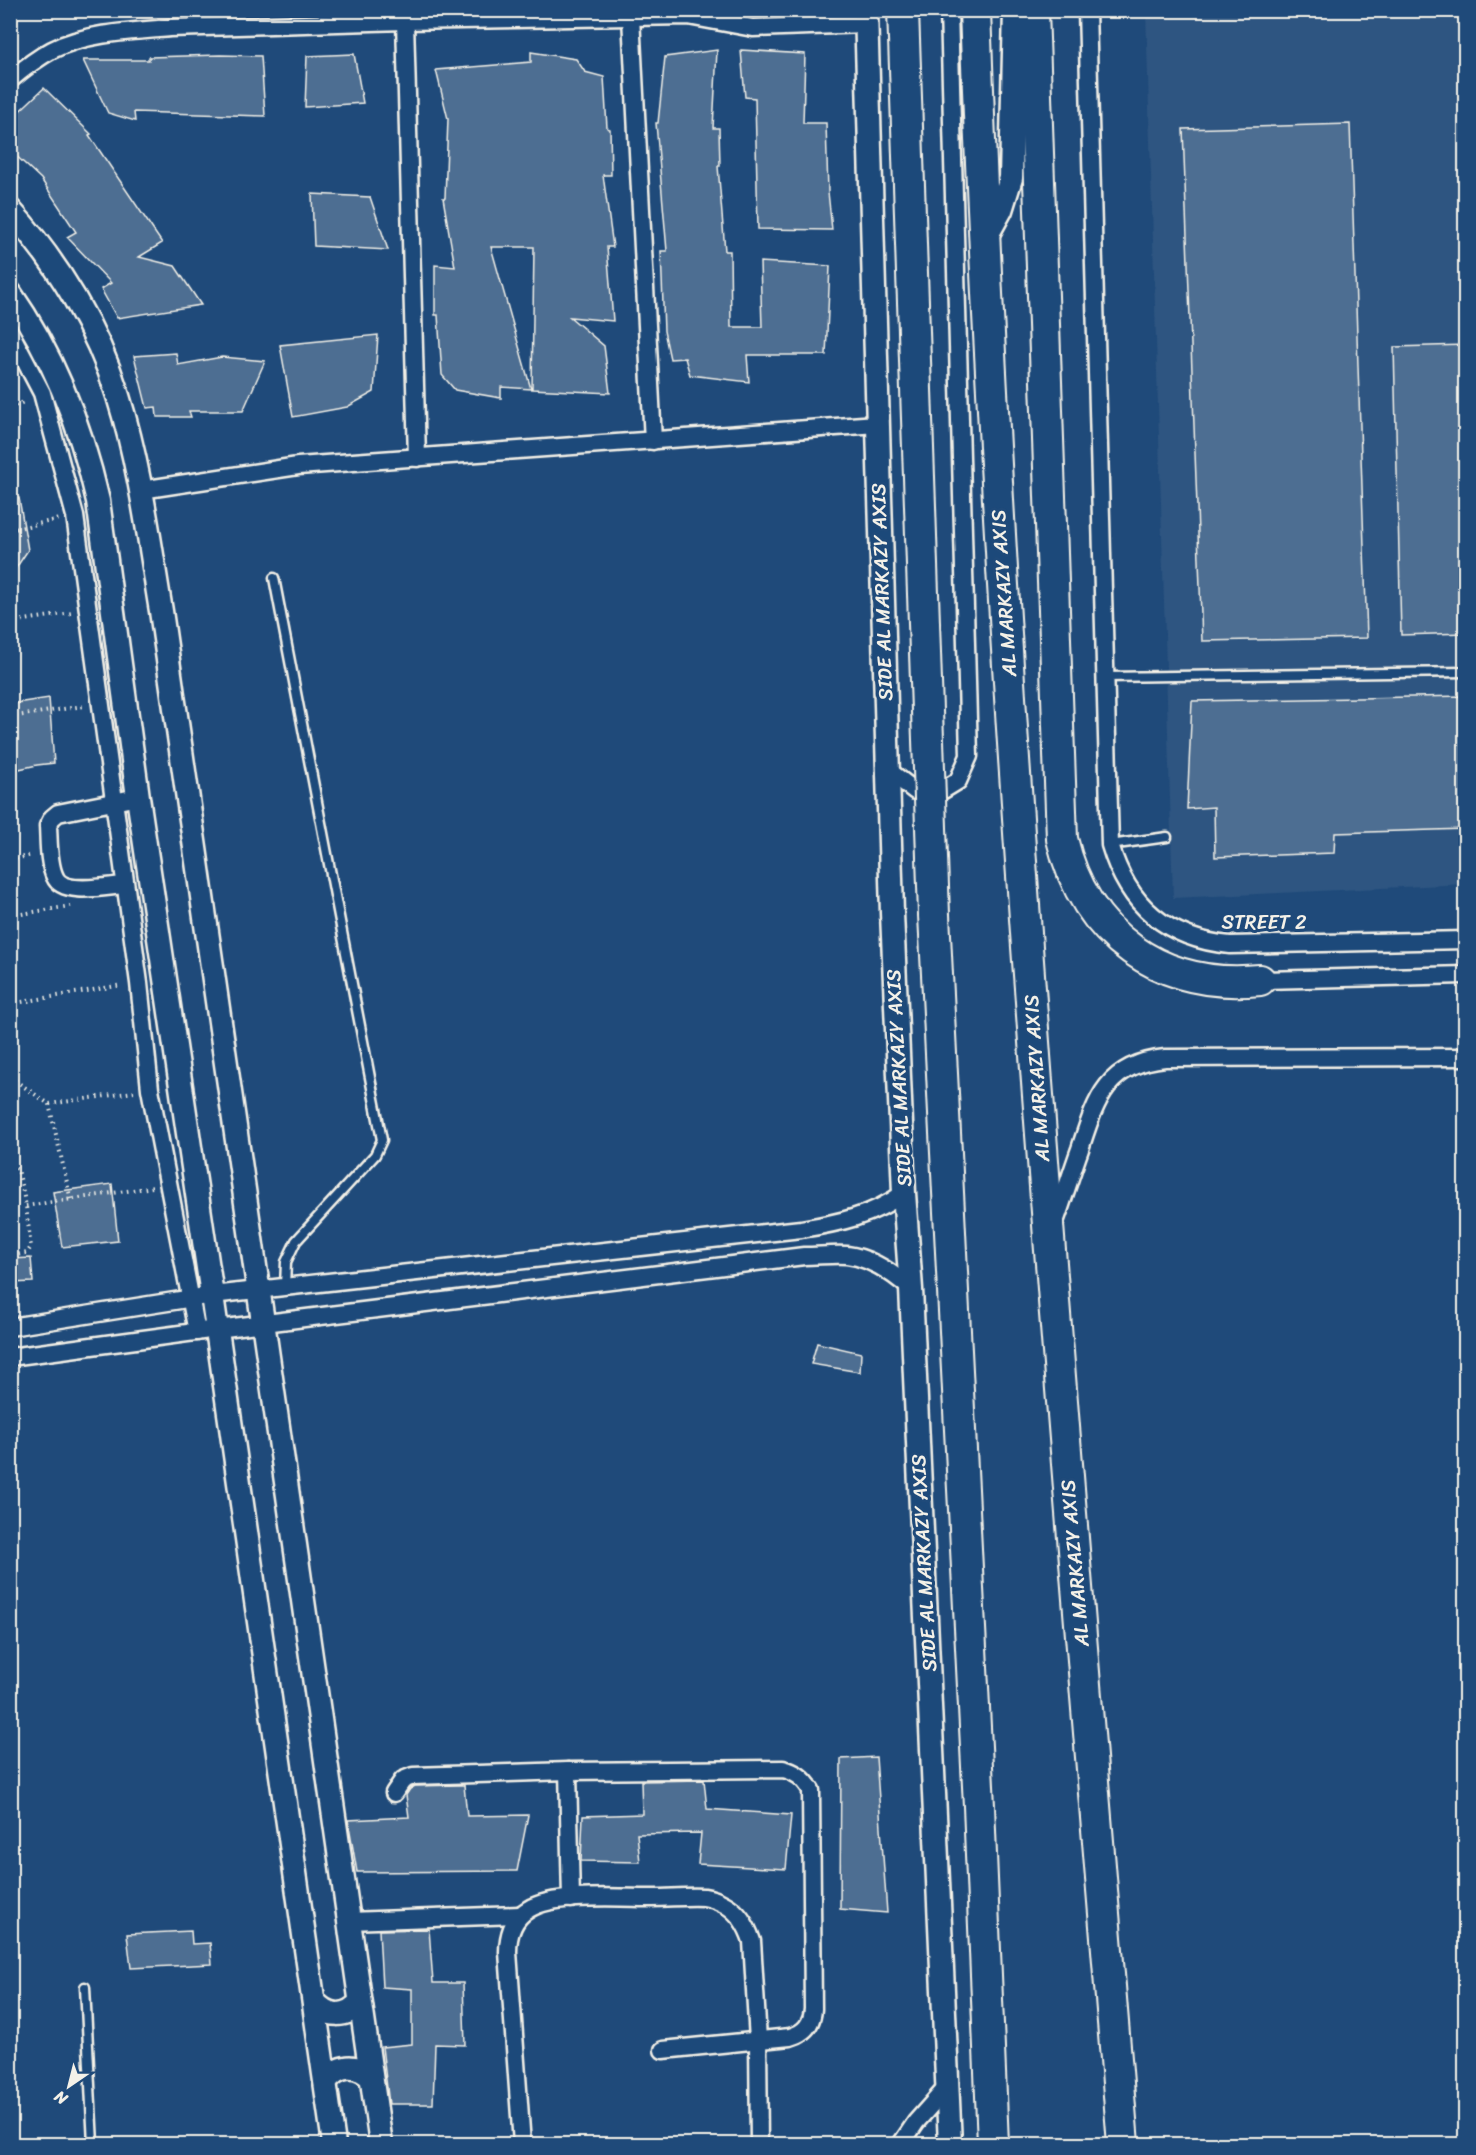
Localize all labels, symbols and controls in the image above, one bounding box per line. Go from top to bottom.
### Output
street label: SIDE AL MARKAZY AXIS [861,482,903,701]
street label: AL MARKAZY AXIS [981,508,1027,679]
street label: STREET 2 [1221,905,1307,940]
street label: SIDE AL MARKAZY AXIS [876,968,922,1188]
street label: AL MARKAZY AXIS [1014,993,1060,1164]
street label: SIDE AL MARKAZY AXIS [901,1453,947,1673]
street label: AL MARKAZY AXIS [1050,1478,1100,1649]
north arrow [39,2056,99,2116]
text: N [47,2082,74,2114]

